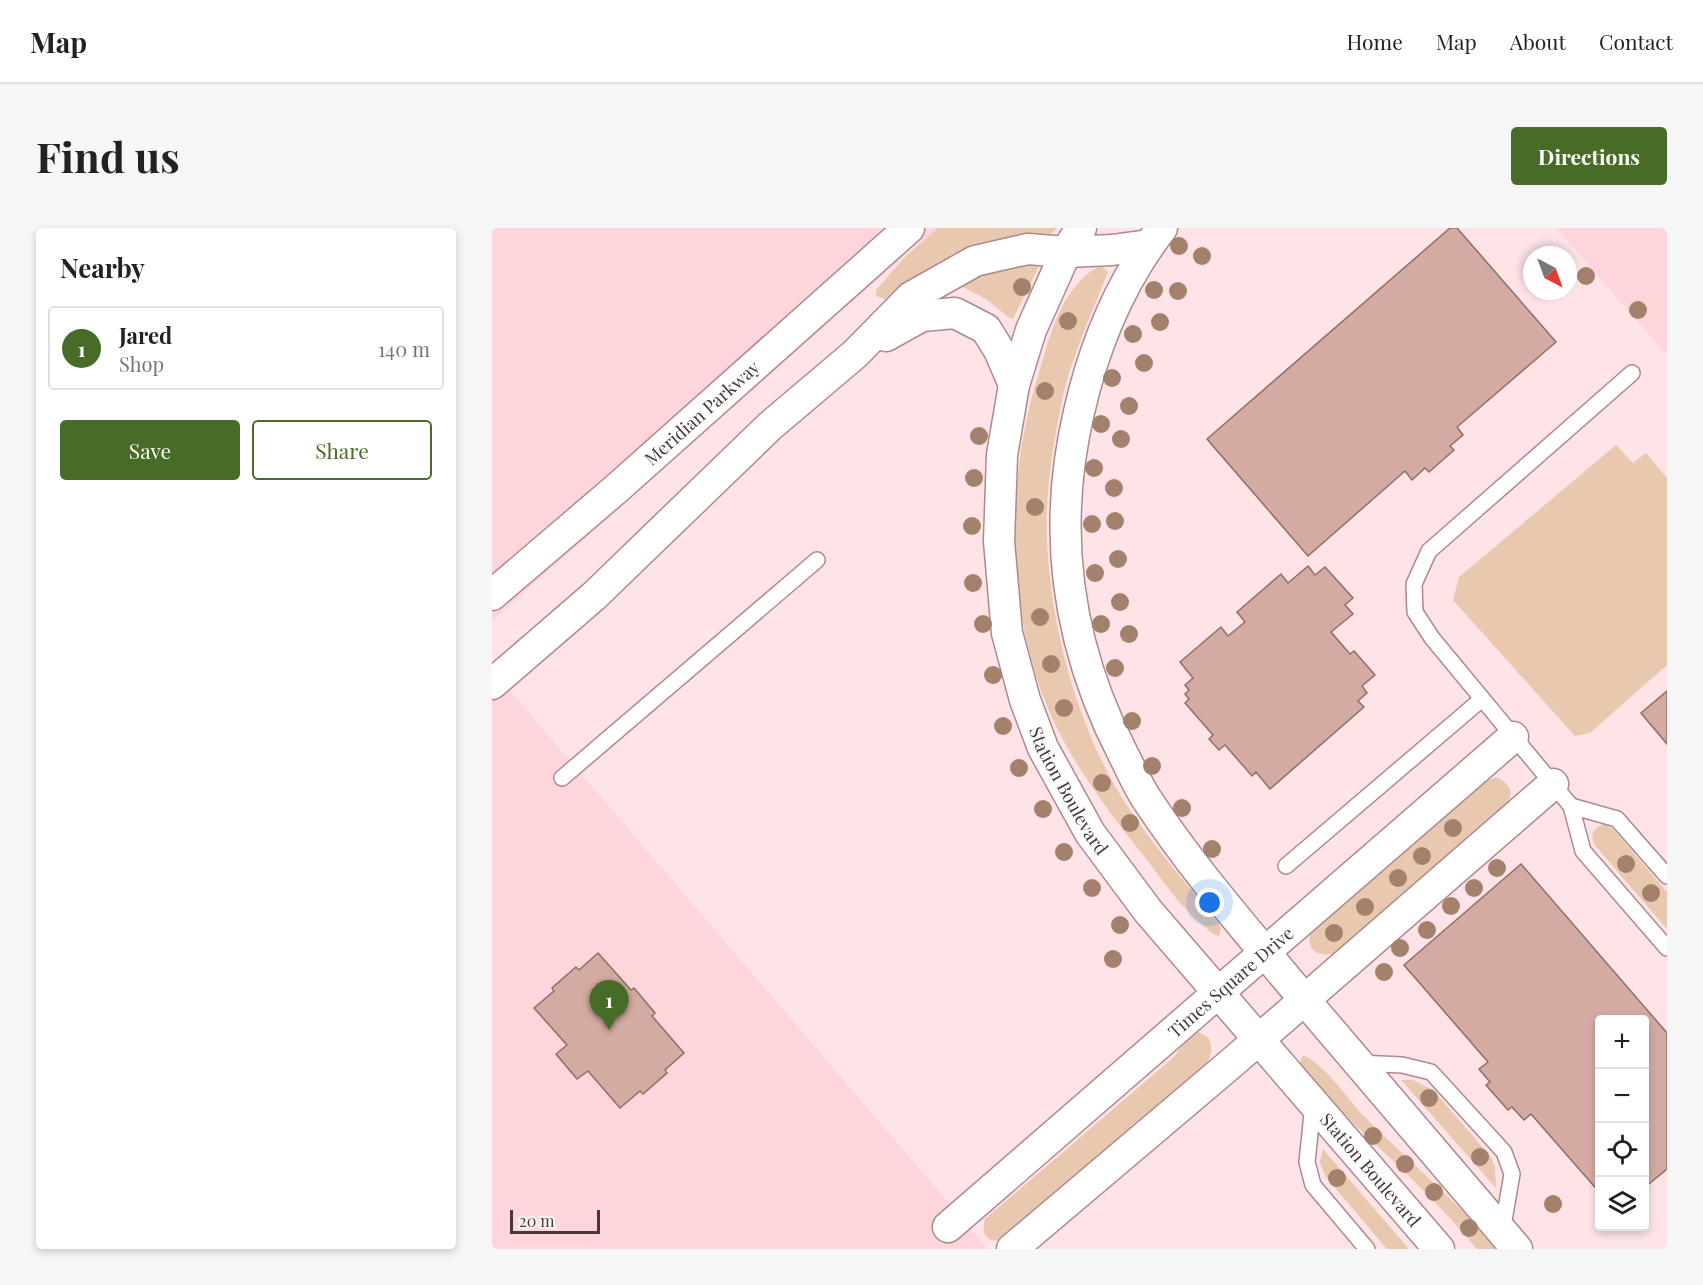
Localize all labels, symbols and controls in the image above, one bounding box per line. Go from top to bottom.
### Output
text: Map [30,23,87,60]
text: Home [1347,27,1403,55]
text: Map [1436,27,1477,55]
text: About [1510,27,1566,55]
text: Contact [1599,27,1673,55]
button: Directions [1511,127,1667,185]
text: Find us [36,128,180,184]
north arrow [1523,246,1577,300]
text: Nearby [60,250,145,285]
text: Jared [119,320,172,350]
text: 1 [78,335,85,362]
text: 140 m [378,335,430,362]
text: Shop [119,350,164,377]
street label: Meridian Parkway [639,355,764,470]
button: Save [60,420,240,480]
button: Share [252,420,432,480]
street label: Station Boulevard [1024,723,1114,860]
your location [1195,888,1224,917]
street label: Times Square Drive [1163,921,1298,1043]
pin: 1 [590,980,628,1030]
map controls [1595,1015,1649,1231]
button: + [1595,1015,1649,1069]
button: − [1595,1069,1649,1123]
street label: Station Boulevard [1315,1108,1427,1232]
button: locate [1595,1123,1649,1177]
button: layers [1595,1177,1649,1231]
scale bar [510,1207,600,1234]
text: 20 m [519,1210,554,1231]

